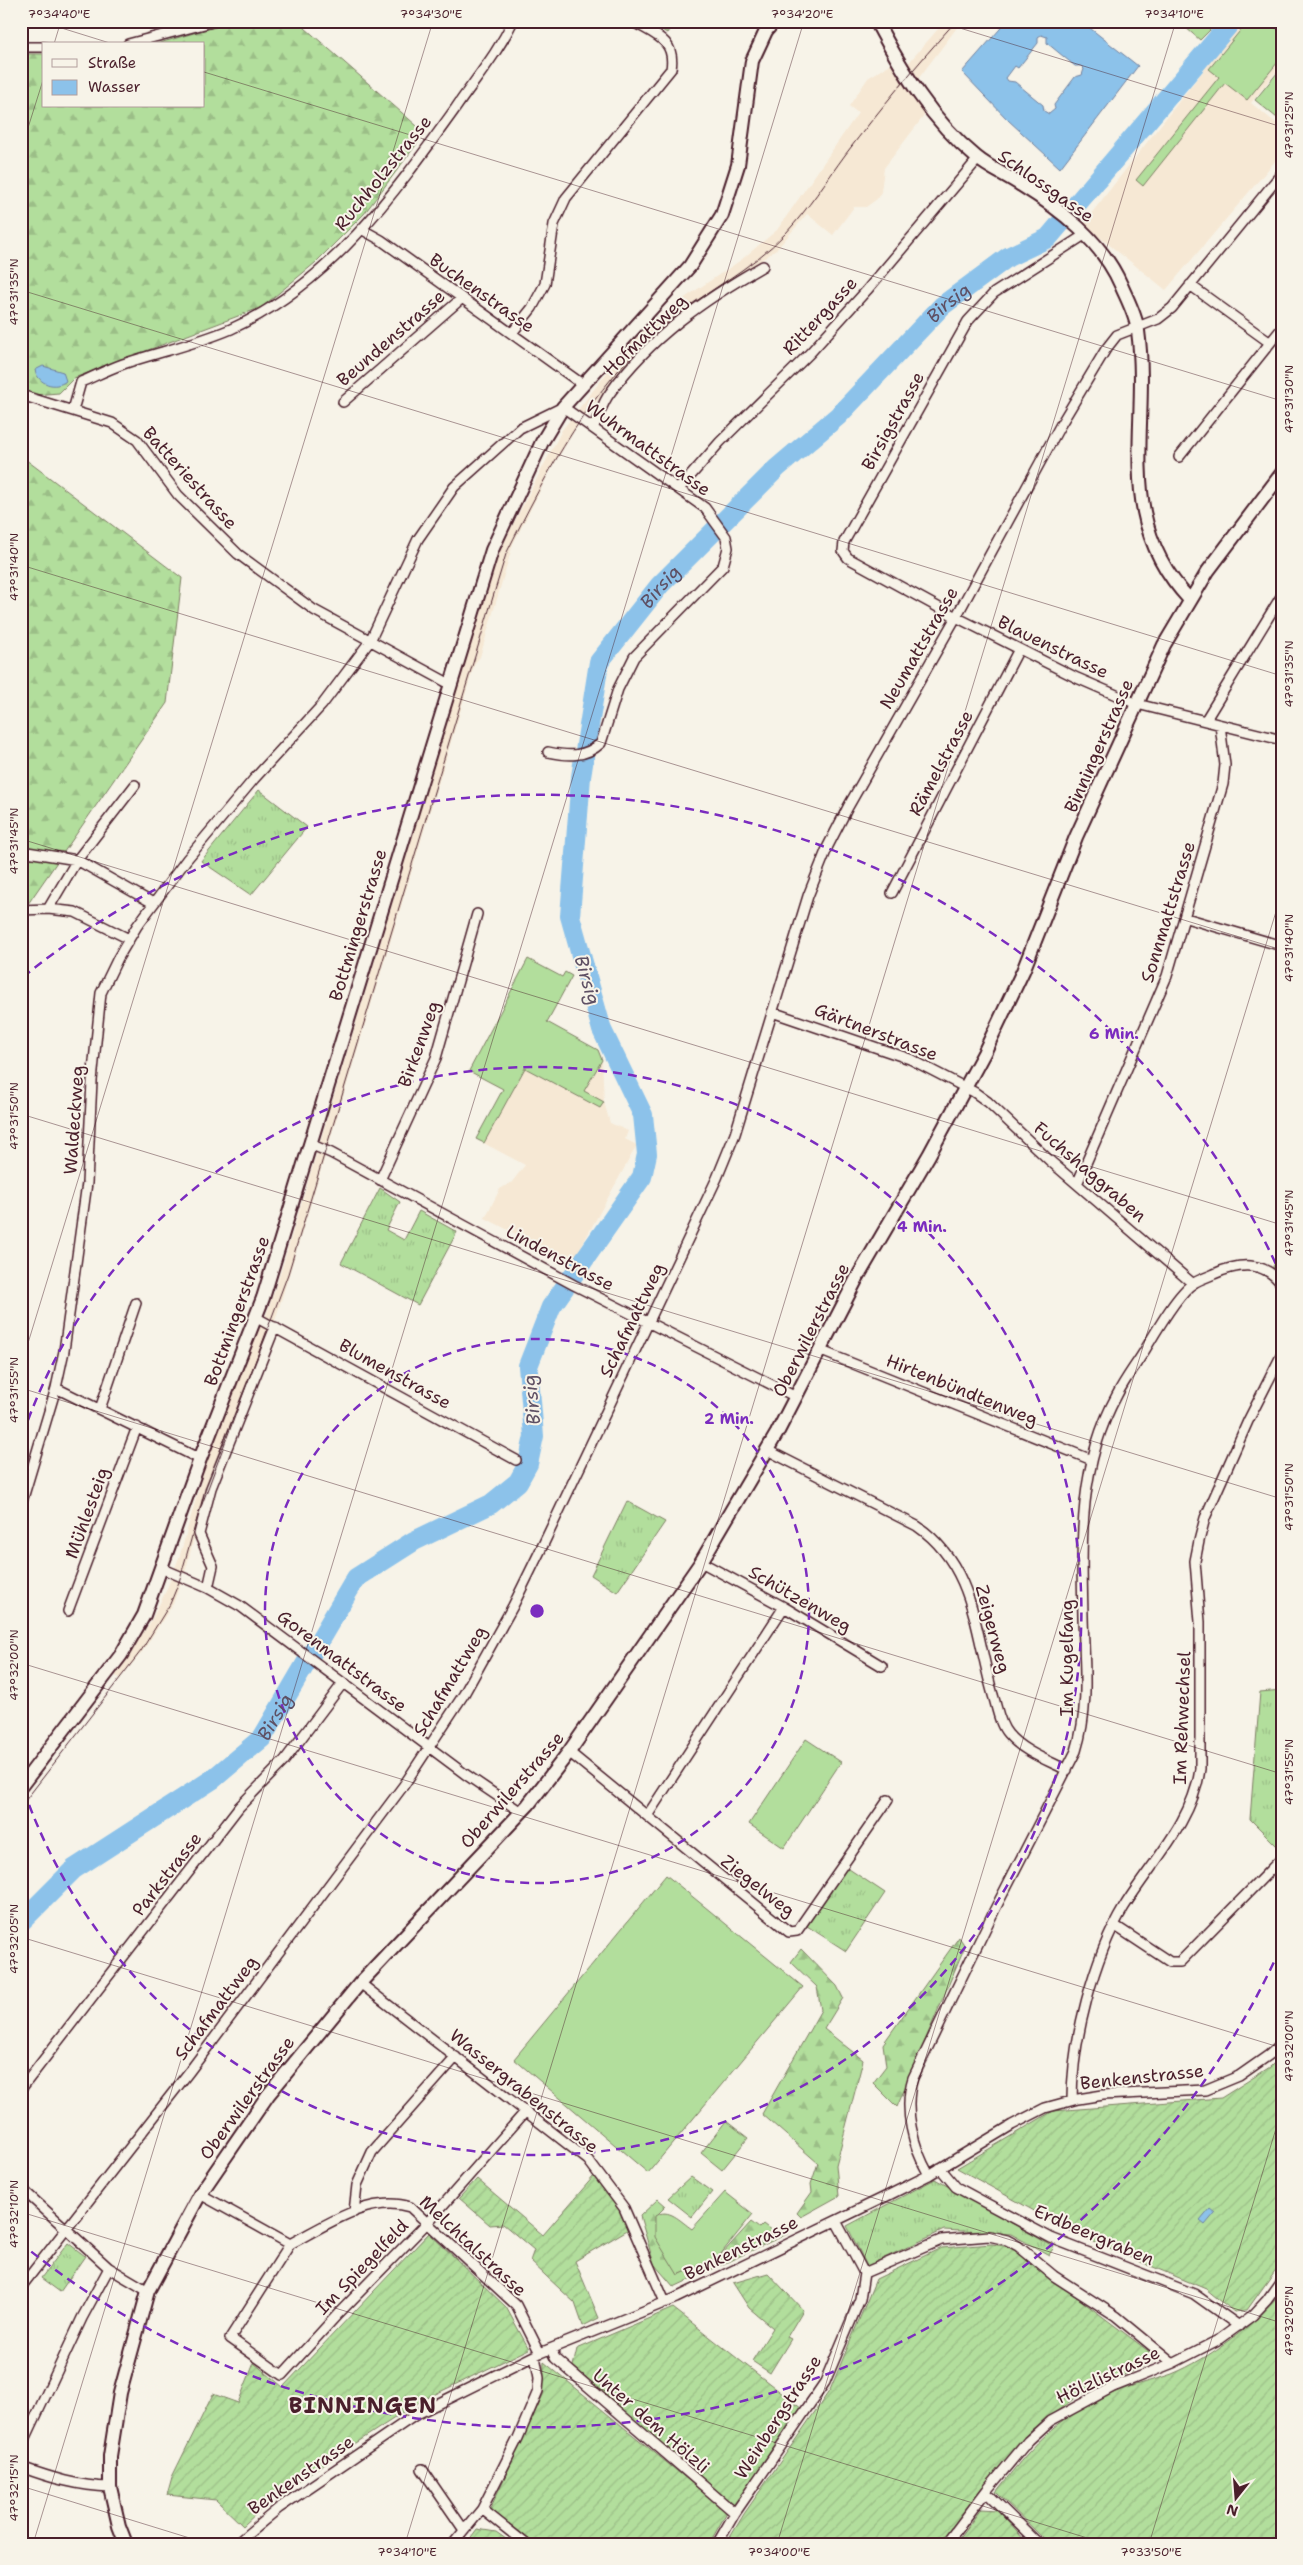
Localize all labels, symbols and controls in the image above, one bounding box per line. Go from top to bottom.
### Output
text: 7°34'40"E [28,6,90,22]
text: 7°34'30"E [400,6,462,22]
text: 7°34'20"E [771,6,833,22]
text: 7°34'10"E [1144,6,1204,22]
legend [42,42,205,108]
text: Straße [88,53,136,73]
text: Wasser [88,77,141,97]
text: 47°31'25"N [1281,91,1297,159]
street label: Ruchholzstrasse [329,110,437,236]
street label: Schlossgasse [993,144,1099,228]
street label: Buchenstrasse [425,248,539,338]
text: 47°31'35"N [6,258,22,326]
street label: Rittergasse [777,272,863,360]
water label: Birsig [921,277,976,328]
street label: Beundenstrasse [332,284,450,392]
street label: Hofmattweg [598,289,692,381]
text: 47°31'30"N [1281,365,1297,433]
street label: Birsigstrasse [856,367,930,475]
street label: Wuhrmattstrasse [580,394,716,502]
street label: Batteriestrasse [137,421,243,535]
text: 47°31'40"N [6,533,22,601]
water label: Birsig [634,559,686,614]
street label: Neumattstrasse [874,582,964,714]
street label: Blauenstrasse [994,610,1112,684]
text: 47°31'35"N [1281,640,1297,708]
street label: Binningerstrasse [1059,675,1139,817]
street label: Rämelstrasse [903,706,979,820]
text: 47°31'45"N [6,808,22,874]
street label: Sonnmattstrasse [1135,838,1201,986]
street label: Bottmingerstrasse [323,846,393,1004]
text: 47°31'40"N [1281,914,1297,982]
water label: Birsig [569,952,607,1008]
street label: Birkenweg [392,997,446,1091]
street label: Gärtnerstrasse [811,997,941,1067]
text: 6 Min. [1089,1024,1139,1044]
street label: Waldeckweg [58,1065,90,1175]
text: 47°31'50"N [6,1082,22,1150]
street label: Fuchshaggraben [1029,1116,1151,1228]
text: 47°31'45"N [1281,1190,1297,1256]
text: 4 Min. [897,1217,947,1237]
street label: Lindenstrasse [502,1219,618,1297]
street label: Bottmingerstrasse [199,1233,275,1389]
street label: Schafmattweg [594,1259,670,1381]
street label: Oberwilerstrasse [767,1259,855,1401]
street label: Blumenstrasse [335,1333,455,1415]
street label: Hirtenbündtenweg [882,1349,1042,1431]
text: 47°31'55"N [6,1357,22,1423]
water label: Birsig [517,1374,546,1426]
text: 2 Min. [704,1409,754,1429]
text: 47°31'50"N [1281,1463,1297,1531]
street label: Mühlesteig [59,1464,115,1562]
street label: Schützenweg [744,1560,856,1638]
street label: Zeigerweg [970,1582,1016,1676]
street label: Im Kugelfang [1055,1599,1079,1717]
centre of rings [528,1602,546,1620]
street label: Gorenmattstrasse [272,1604,412,1718]
street label: Schafmattweg [408,1621,492,1741]
text: 47°32'00"N [6,1629,22,1701]
street label: Im Rehwechsel [1168,1650,1196,1785]
water label: Birsig [251,1689,298,1745]
street label: Oberwilerstrasse [455,1727,569,1853]
text: 47°31'55"N [1281,1739,1297,1805]
street label: Parkstrasse [127,1827,207,1921]
street label: Ziegelweg [716,1849,800,1923]
text: 47°32'05"N [6,1904,22,1974]
street label: Schafmattweg [169,1951,263,2065]
text: 47°32'00"N [1281,2010,1297,2082]
street label: Wassergrabenstrasse [444,2023,604,2159]
street label: Oberwilerstrasse [194,2031,300,2165]
street label: Benkenstrasse [1079,2059,1205,2095]
text: 47°32'10"N [6,2180,22,2248]
street label: Melchtalstrasse [414,2190,532,2302]
street label: Erdbeergraben [1030,2199,1158,2271]
street label: Benkenstrasse [680,2210,802,2286]
street label: Im Spiegelfeld [310,2214,414,2320]
text: 47°32'05"N [1281,2286,1297,2356]
street label: Hölzlistrasse [1052,2340,1164,2410]
street label: Weinbergstrasse [729,2350,827,2484]
street label: Unter dem Hölzli [587,2363,715,2479]
district label: BINNINGEN [289,2391,437,2420]
street label: Benkenstrasse [243,2430,359,2520]
text: 47°32'15"N [6,2454,22,2522]
north arrow [1210,2472,1260,2522]
text: N [1224,2500,1240,2521]
text: 7°34'10"E [377,2544,437,2560]
text: 7°34'00"E [748,2544,810,2560]
text: 7°33'50"E [1120,2544,1182,2560]

